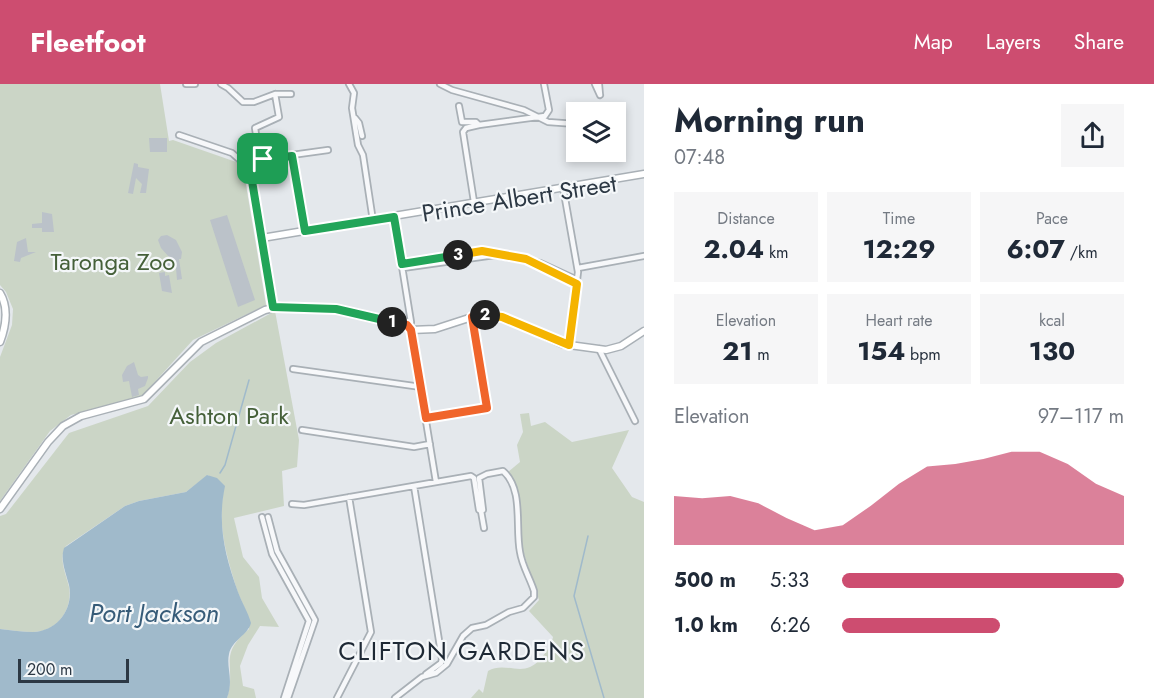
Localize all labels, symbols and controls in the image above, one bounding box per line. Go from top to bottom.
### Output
text: Fleetfoot [30,22,146,63]
text: Map [914,27,953,57]
text: Layers [986,27,1041,57]
text: Share [1074,27,1124,57]
text: Morning run [674,97,865,144]
map controls [566,102,626,162]
button: layers [566,102,626,162]
button: share [1061,104,1124,167]
pin [237,133,288,184]
icon: arrive [246,142,279,175]
text: 07:48 [674,143,725,172]
street label: Prince Albert Street [419,165,619,231]
text: Distance [717,207,775,230]
text: Time [883,207,915,230]
text: Pace [1036,207,1068,230]
text: 2.04 [703,230,764,268]
text: 12:29 [862,230,936,268]
text: 6:07 [1006,230,1065,268]
pin: 3 [443,240,473,270]
text: km [764,241,789,264]
text: /km [1065,241,1098,264]
text: 3 [453,243,463,266]
park label: Taronga Zoo [51,244,175,279]
pin: 2 [470,300,500,330]
text: 2 [480,303,490,326]
pin: 1 [377,307,407,337]
text: Elevation [716,309,776,332]
text: Heart rate [866,309,932,332]
text: kcal [1039,309,1065,332]
text: 1 [388,310,396,333]
text: 21 [722,332,753,370]
text: 154 [857,332,905,370]
text: 130 [1029,332,1075,370]
text: m [753,343,770,366]
text: bpm [905,343,941,366]
park label: Ashton Park [169,398,289,433]
text: Elevation [674,402,749,431]
text: 97–117 m [1038,402,1124,431]
text: 500 m [674,566,736,595]
text: 5:33 [770,566,809,595]
water label: Port Jackson [89,594,219,632]
text: 1.0 km [674,611,738,640]
text: 6:26 [770,611,810,640]
district label: CLIFTON GARDENS [338,632,586,670]
scale bar [18,656,129,684]
text: 200 m [27,658,73,681]

